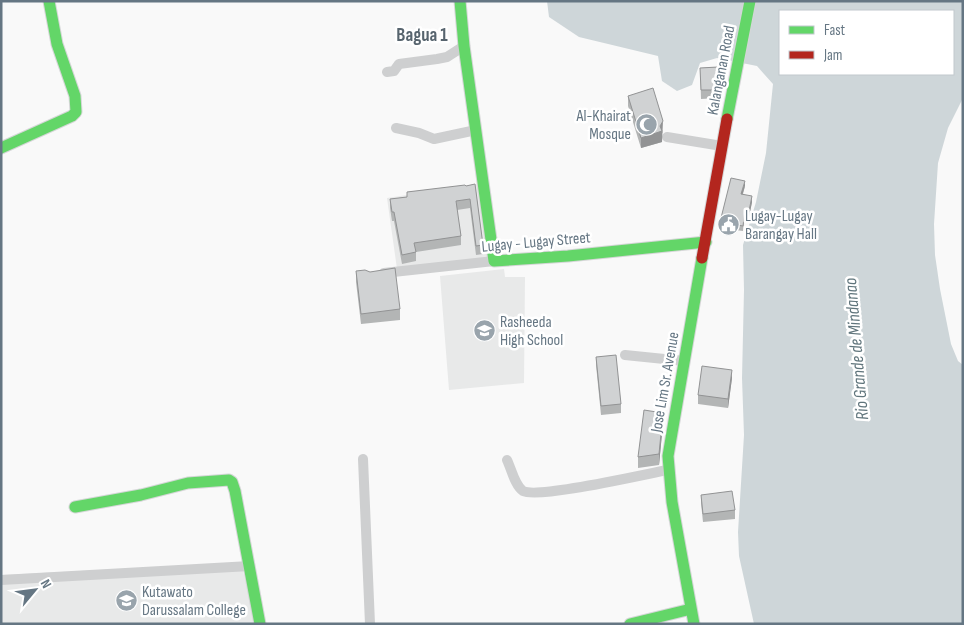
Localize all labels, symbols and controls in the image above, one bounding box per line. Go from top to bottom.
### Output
legend [779,10,954,75]
text: Fast [824,21,846,40]
district label: Bagua 1 [396,24,448,47]
street label: Kalanganan Road [703,24,739,117]
text: Jam [823,46,842,65]
place label: Al-Khairat Mosque [575,107,631,144]
mosque icon: Al-Khairat Mosque [635,112,659,136]
place label: Lugay-Lugay Barangay Hall [745,207,817,244]
public building icon: Lugay-Lugay Barangay Hall [717,212,741,236]
street label: Lugay - Lugay Street [481,228,592,257]
water label: Rio Grande de Mindanao [840,276,873,421]
place label: Rasheeda High School [500,313,563,350]
school or university icon: Rasheeda High School [472,318,496,342]
street label: Jose Lim Sr. Avenue [647,331,684,435]
north arrow [10,565,60,615]
text: N [37,577,55,591]
place label: Kutawato Darussalam College [142,583,246,620]
school or university icon: Kutawato Darussalam College [114,588,138,612]

